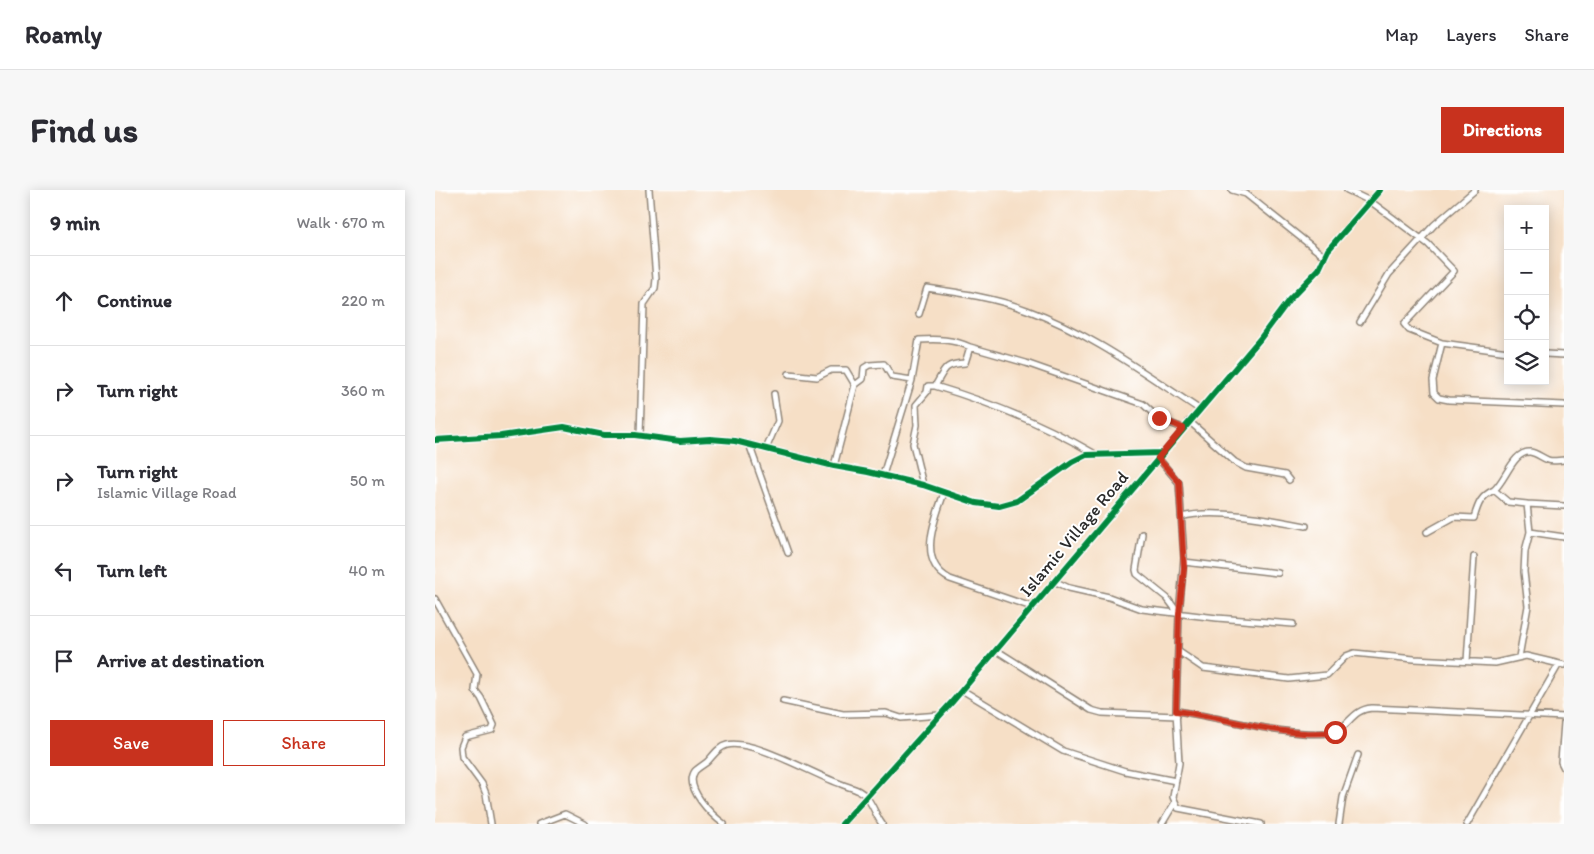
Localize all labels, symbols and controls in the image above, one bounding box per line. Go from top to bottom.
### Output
text: Roamly [25,20,102,49]
text: Map [1385,24,1418,46]
text: Layers [1446,24,1496,46]
text: Share [1524,24,1569,46]
button: Directions [1441,107,1564,153]
text: Find us [30,109,138,151]
map controls [1504,205,1549,385]
button: + [1504,205,1549,250]
text: 9 min [50,210,100,235]
text: Walk · 670 m [297,213,385,232]
button: − [1504,250,1549,295]
icon: ahead [50,287,78,315]
text: Continue [97,289,172,312]
text: 220 m [341,291,385,310]
button: locate [1504,295,1549,340]
button: layers [1504,340,1549,385]
icon: right [50,377,78,405]
text: Turn right [97,379,178,402]
text: 360 m [341,381,385,400]
route end [1148,407,1171,430]
text: Turn right [97,460,178,483]
street label: Islamic Village Road [1015,466,1133,601]
icon: right [50,467,78,495]
text: 50 m [350,471,385,490]
text: Islamic Village Road [97,483,237,502]
icon: left [50,557,78,585]
text: Turn left [97,559,167,582]
text: 40 m [348,561,385,580]
icon: arrive [50,647,78,675]
text: Arrive at destination [97,649,264,672]
button: Save [50,720,213,766]
button: Share [223,720,385,766]
route start [1324,721,1347,744]

